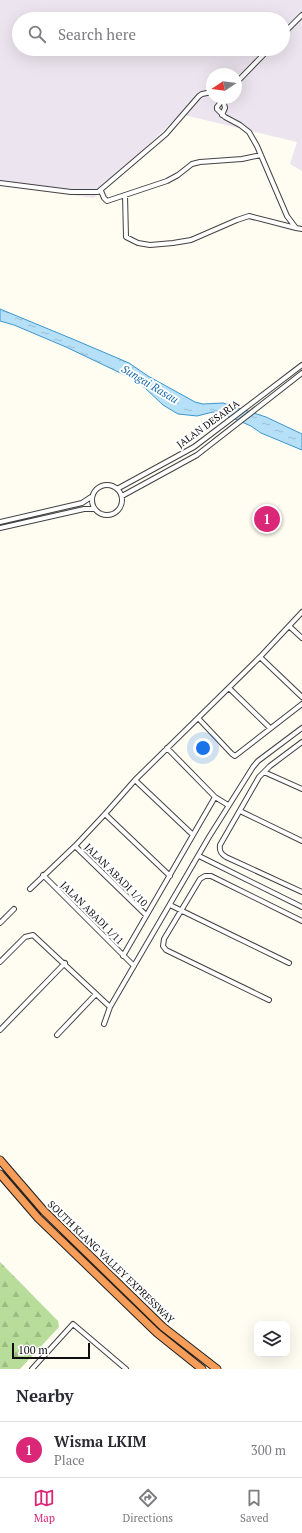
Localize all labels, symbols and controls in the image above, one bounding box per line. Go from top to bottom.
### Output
search box [12,12,290,56]
icon: search [26,23,48,45]
text: Search here [58,24,136,44]
north arrow [206,68,242,104]
water label: Sungai Rasau [119,362,181,406]
street label: JALAN DESARIA [174,397,242,451]
pin: 1 [254,504,280,534]
your location [193,738,213,758]
street label: JALAN ABADI 1/10 [82,841,150,909]
street label: JALAN ABADI 1/11 [58,879,126,947]
street label: SOUTH KLANG VALLEY EXPRESSWAY [45,1198,177,1326]
map controls [254,1321,290,1357]
button: layers [254,1321,290,1357]
scale bar [12,1341,90,1360]
text: 100 m [18,1343,48,1357]
text: Nearby [16,1384,74,1407]
text: Wisma LKIM [54,1431,146,1451]
text: 1 [25,1441,33,1459]
text: 300 m [251,1441,286,1459]
text: Place [54,1451,85,1469]
tab: Map [33,1487,55,1525]
tab: Directions [122,1487,173,1525]
tab: Saved [240,1487,269,1525]

